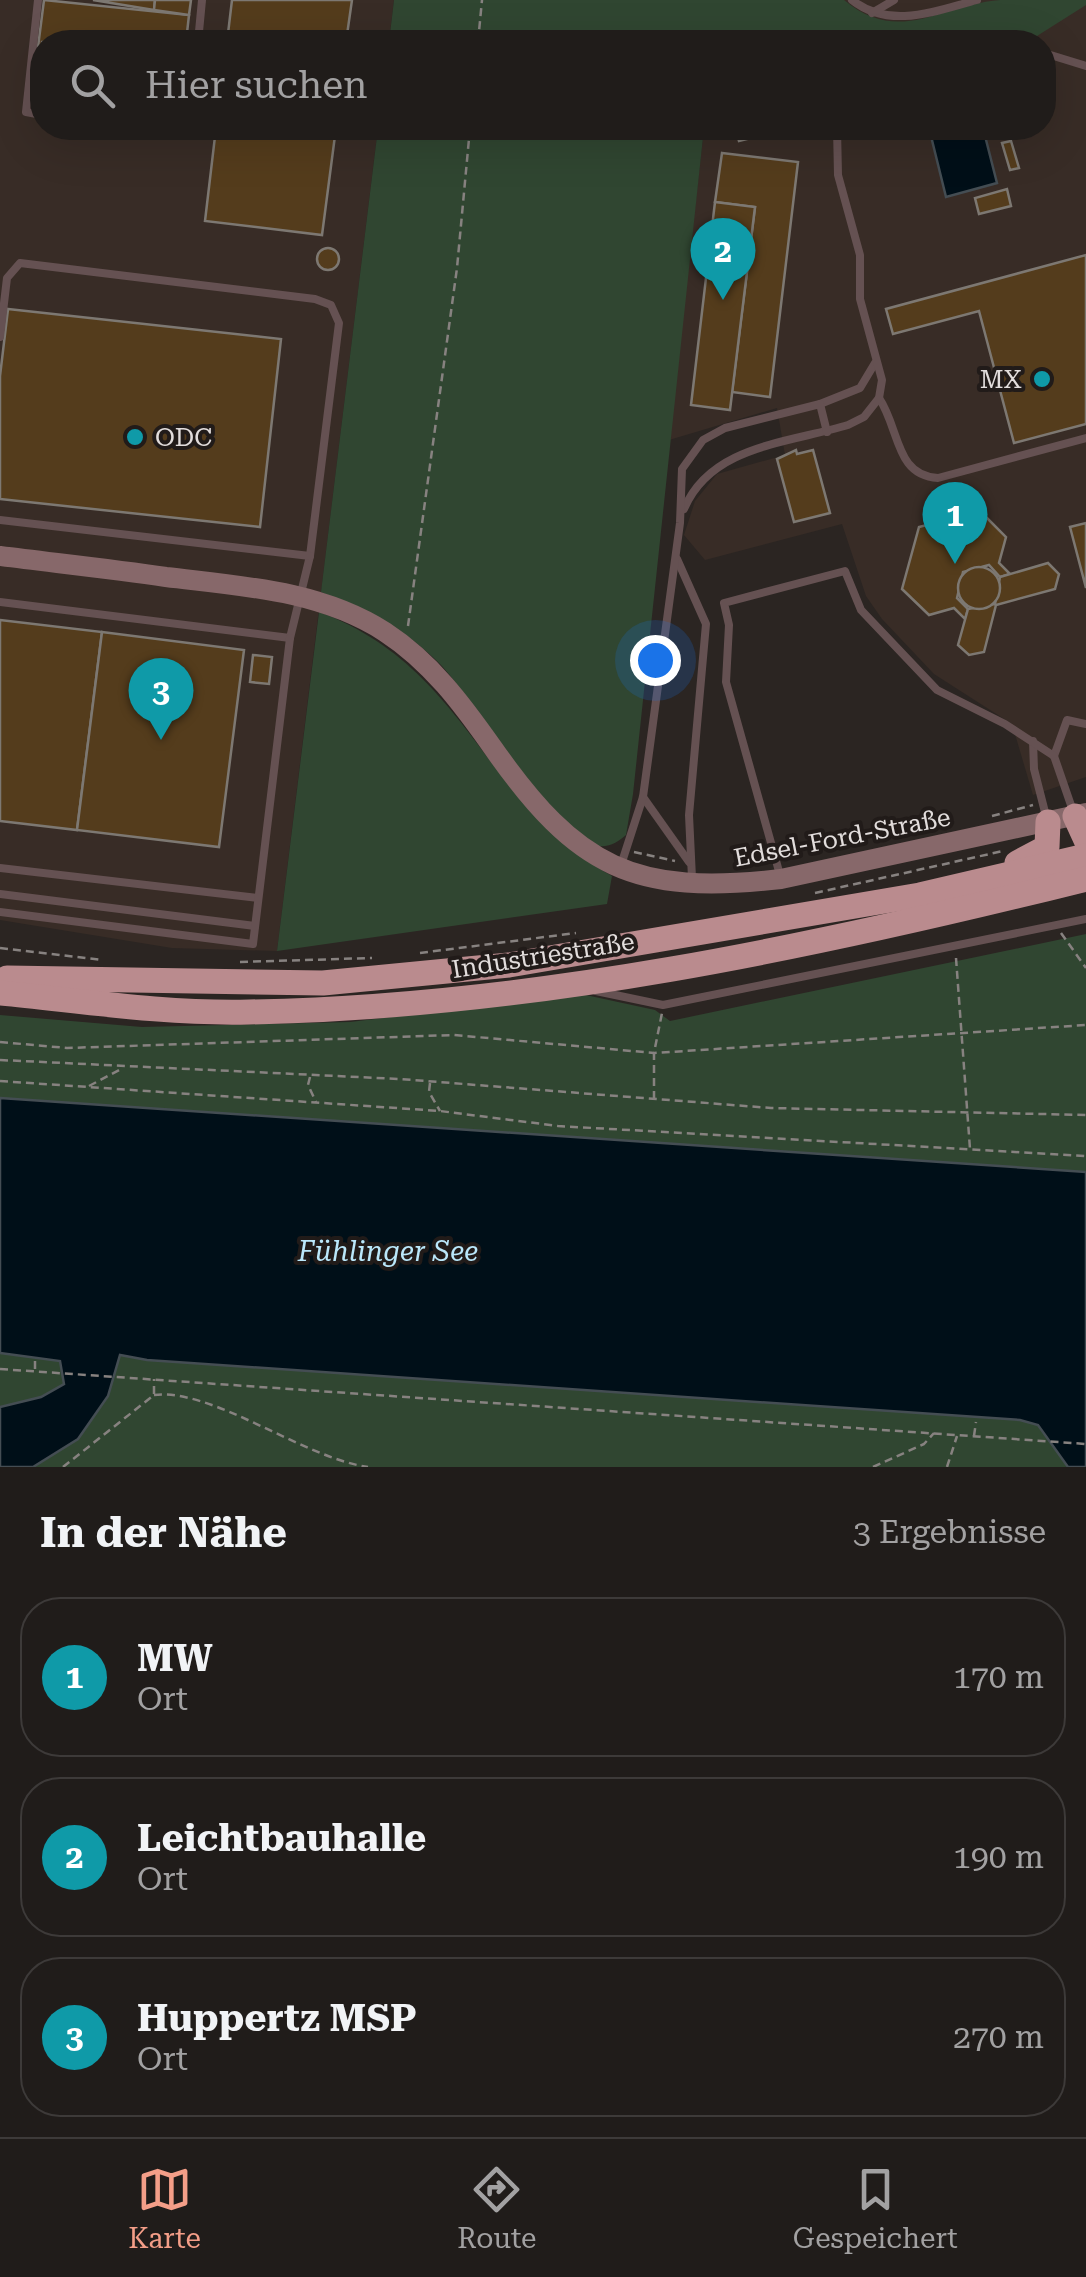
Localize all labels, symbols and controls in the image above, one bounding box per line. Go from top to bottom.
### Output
search box [30,30,1056,140]
icon: search [65,58,120,113]
text: Hier suchen [145,63,368,107]
pin: 2 [690,218,756,300]
place label: MX [980,365,1022,394]
marker: MX [1031,368,1053,390]
place label: ODC [155,423,212,452]
marker: ODC [124,426,146,448]
pin: 1 [922,482,988,564]
your location [630,635,681,686]
pin: 3 [128,658,194,740]
street label: Edsel-Ford-Straße [731,802,953,873]
street label: Industriestraße [450,927,636,984]
water label: Fühlinger See [297,1235,478,1268]
text: In der Nähe [40,1508,287,1557]
text: 3 Ergebnisse [853,1513,1046,1551]
text: MW [137,1636,213,1680]
text: 1 [66,1658,83,1696]
text: 170 m [953,1658,1044,1696]
text: Ort [137,1680,188,1718]
text: Leichtbauhalle [137,1816,426,1860]
text: 2 [66,1838,83,1876]
text: 190 m [953,1838,1044,1876]
text: Ort [137,1860,188,1898]
text: Huppertz MSP [137,1996,416,2040]
text: 3 [66,2018,83,2056]
text: 270 m [953,2018,1044,2056]
text: Ort [137,2040,188,2078]
tab: Karte [128,2162,201,2255]
tab: Route [457,2162,536,2255]
tab: Gespeichert [793,2162,958,2255]

